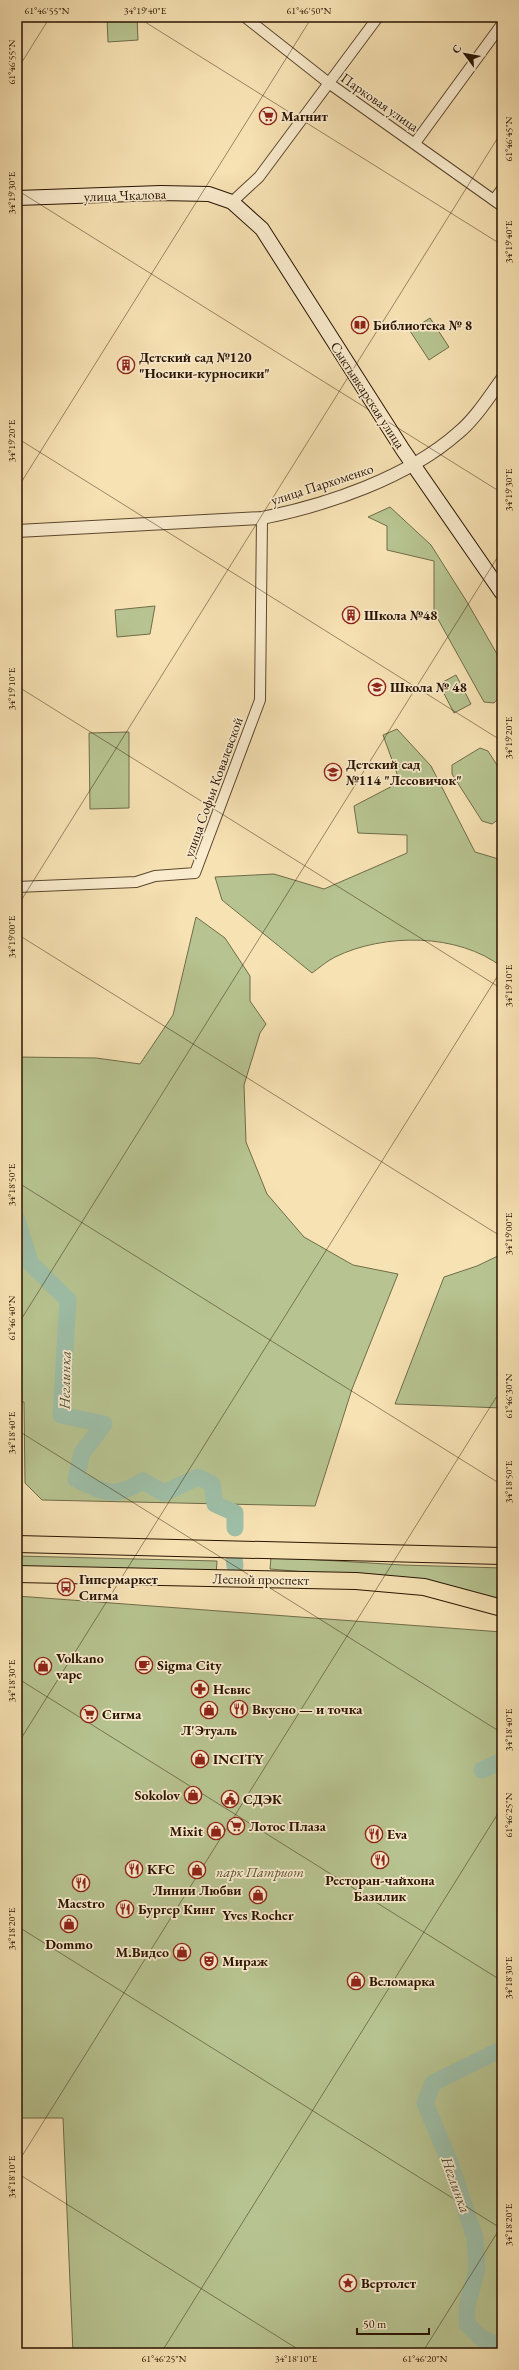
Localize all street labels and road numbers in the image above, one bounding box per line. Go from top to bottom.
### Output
street label: Парковая улица [338,69,423,136]
street label: улица Чкалова [84,185,167,205]
street label: Сыктывкарская улица [327,338,410,452]
street label: улица Пархоменко [268,459,376,509]
street label: улица Софьи Ковалевской [179,714,247,860]
street label: Лесной проспект [212,1569,310,1589]

